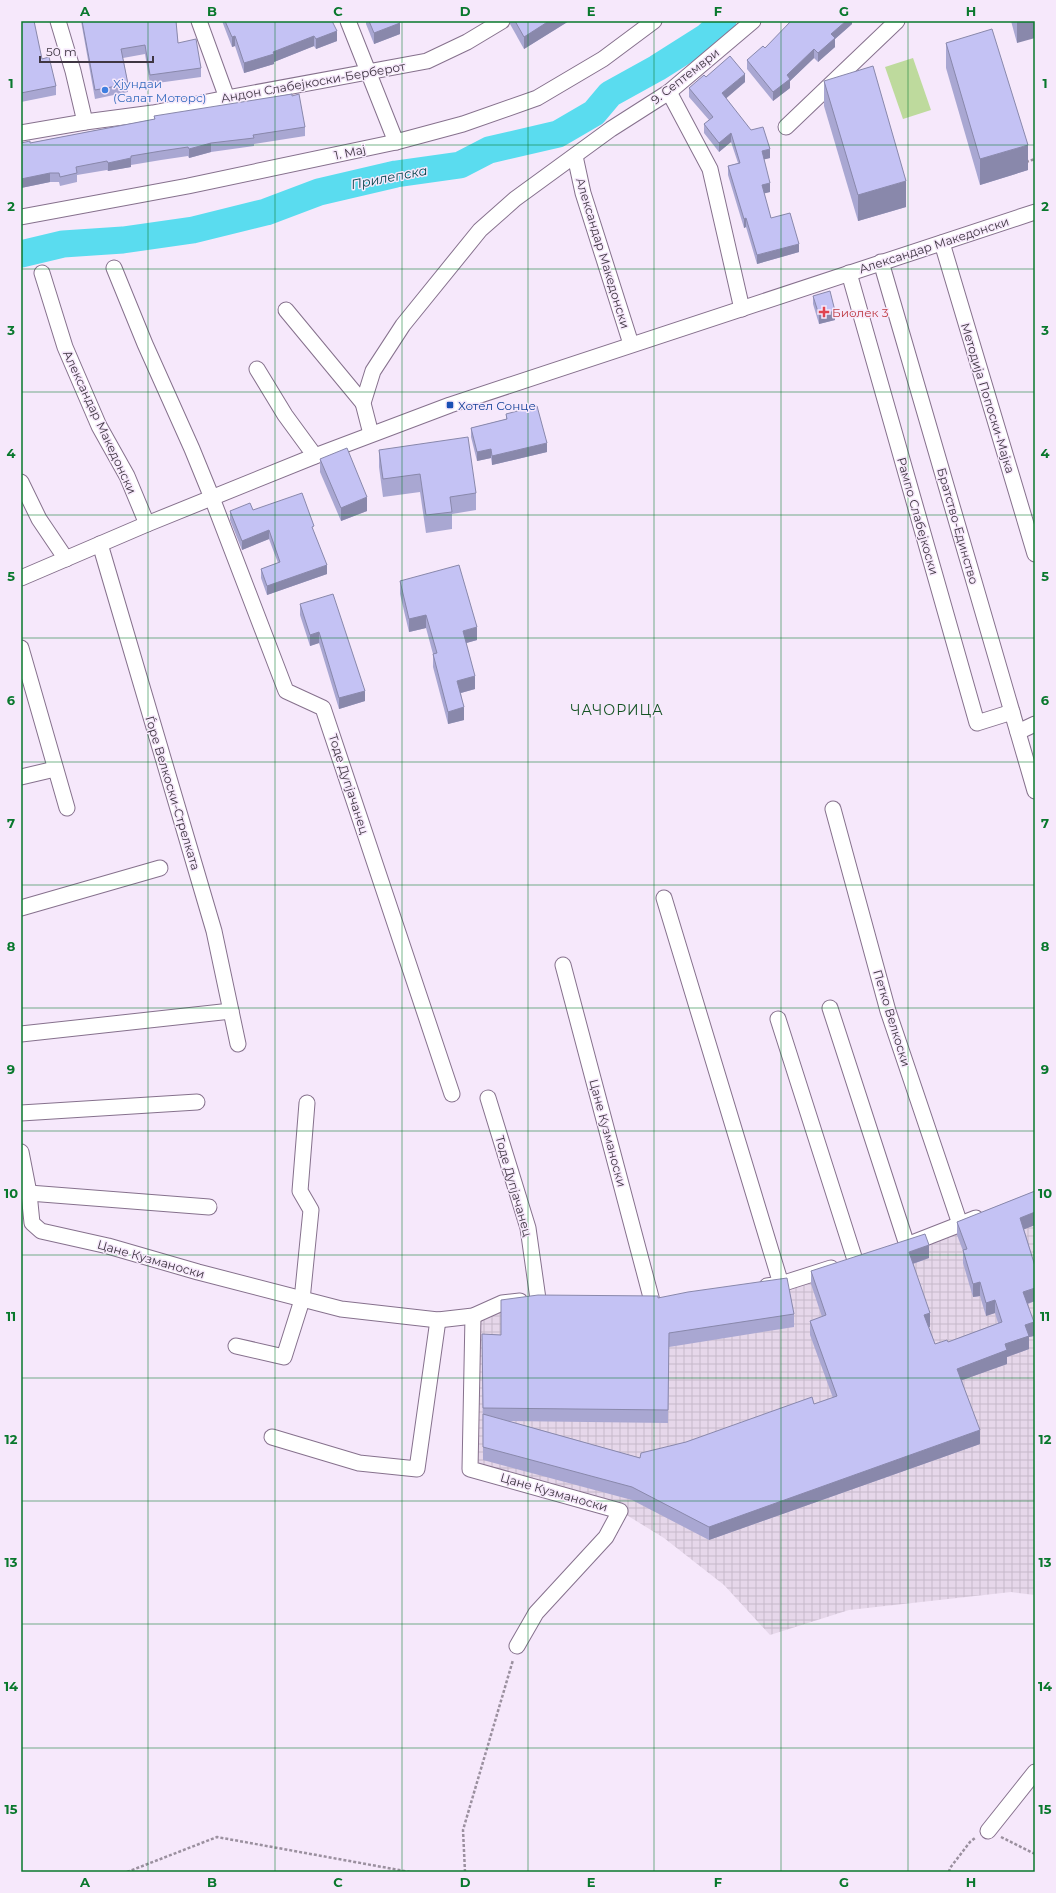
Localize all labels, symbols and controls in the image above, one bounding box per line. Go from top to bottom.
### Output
text: A [79,3,91,19]
text: B [207,3,217,19]
text: C [333,3,343,19]
text: D [460,3,471,19]
text: E [587,3,596,19]
text: F [714,3,722,19]
text: G [839,3,849,19]
text: H [966,3,976,19]
scale bar [40,38,153,64]
text: 50 m [46,44,77,59]
street label: 9. Септември [648,45,722,107]
street label: Андон Слабејкоски-Берберот [220,58,407,106]
text: 1 [8,75,14,91]
text: 1 [1042,75,1048,91]
place label: Хјундаи (Салат Моторс) [113,76,207,105]
marker: Хјундаи (Салат Моторс) [100,85,110,95]
street label: 1. Мај [333,141,367,163]
water label: Прилепска [349,162,429,192]
street label: Александар Македонски [573,176,633,330]
text: 2 [7,198,15,214]
text: 2 [1041,198,1049,214]
street label: Александар Македонски [857,214,1011,276]
place label: Биолек 3 [832,305,889,320]
marker: Биолек 3 [819,307,829,317]
street label: Методија Попоски-Мајка [958,321,1018,475]
text: 3 [6,322,15,338]
text: 3 [1040,322,1049,338]
street label: Александар Македонски [60,348,140,496]
place label: Хотел Сонце [458,398,536,413]
marker: Хотел Сонце [445,400,455,410]
text: 4 [7,445,16,461]
text: 4 [1041,445,1050,461]
street label: Рампо Слабејкоски [894,456,942,576]
street label: Братство-Единство [934,466,982,586]
text: 5 [7,568,15,584]
text: 5 [1041,568,1049,584]
text: 6 [7,692,16,708]
text: 6 [1041,692,1050,708]
district label: ЧАЧОРИЦА [570,701,664,719]
street label: Ѓоре Велкоски-Стрелката [142,714,204,872]
street label: Тоде Дупјачанец [326,732,372,836]
text: 7 [7,815,15,831]
text: 7 [1041,815,1049,831]
text: 8 [7,938,16,954]
text: 8 [1041,938,1050,954]
street label: Петко Велкоски [870,968,914,1068]
text: 9 [7,1061,15,1077]
text: 9 [1041,1061,1049,1077]
street label: Цане Кузманоски [586,1077,630,1189]
street label: Тоде Дупјачанец [492,1134,536,1238]
text: 10 [4,1185,18,1201]
text: 10 [1038,1185,1052,1201]
street label: Цане Кузманоски [96,1236,206,1282]
text: 11 [6,1308,16,1324]
text: 11 [1040,1308,1050,1324]
text: 12 [5,1431,18,1447]
text: 12 [1039,1431,1052,1447]
street label: Цане Кузманоски [499,1469,609,1515]
text: 13 [5,1554,18,1570]
text: 13 [1039,1554,1052,1570]
text: 14 [4,1678,18,1694]
text: 14 [1038,1678,1052,1694]
text: 15 [5,1801,18,1817]
text: 15 [1039,1801,1052,1817]
text: A [79,1874,91,1890]
text: B [207,1874,217,1890]
text: C [333,1874,343,1890]
text: D [460,1874,471,1890]
text: E [587,1874,596,1890]
text: F [714,1874,722,1890]
text: G [839,1874,849,1890]
text: H [966,1874,976,1890]

